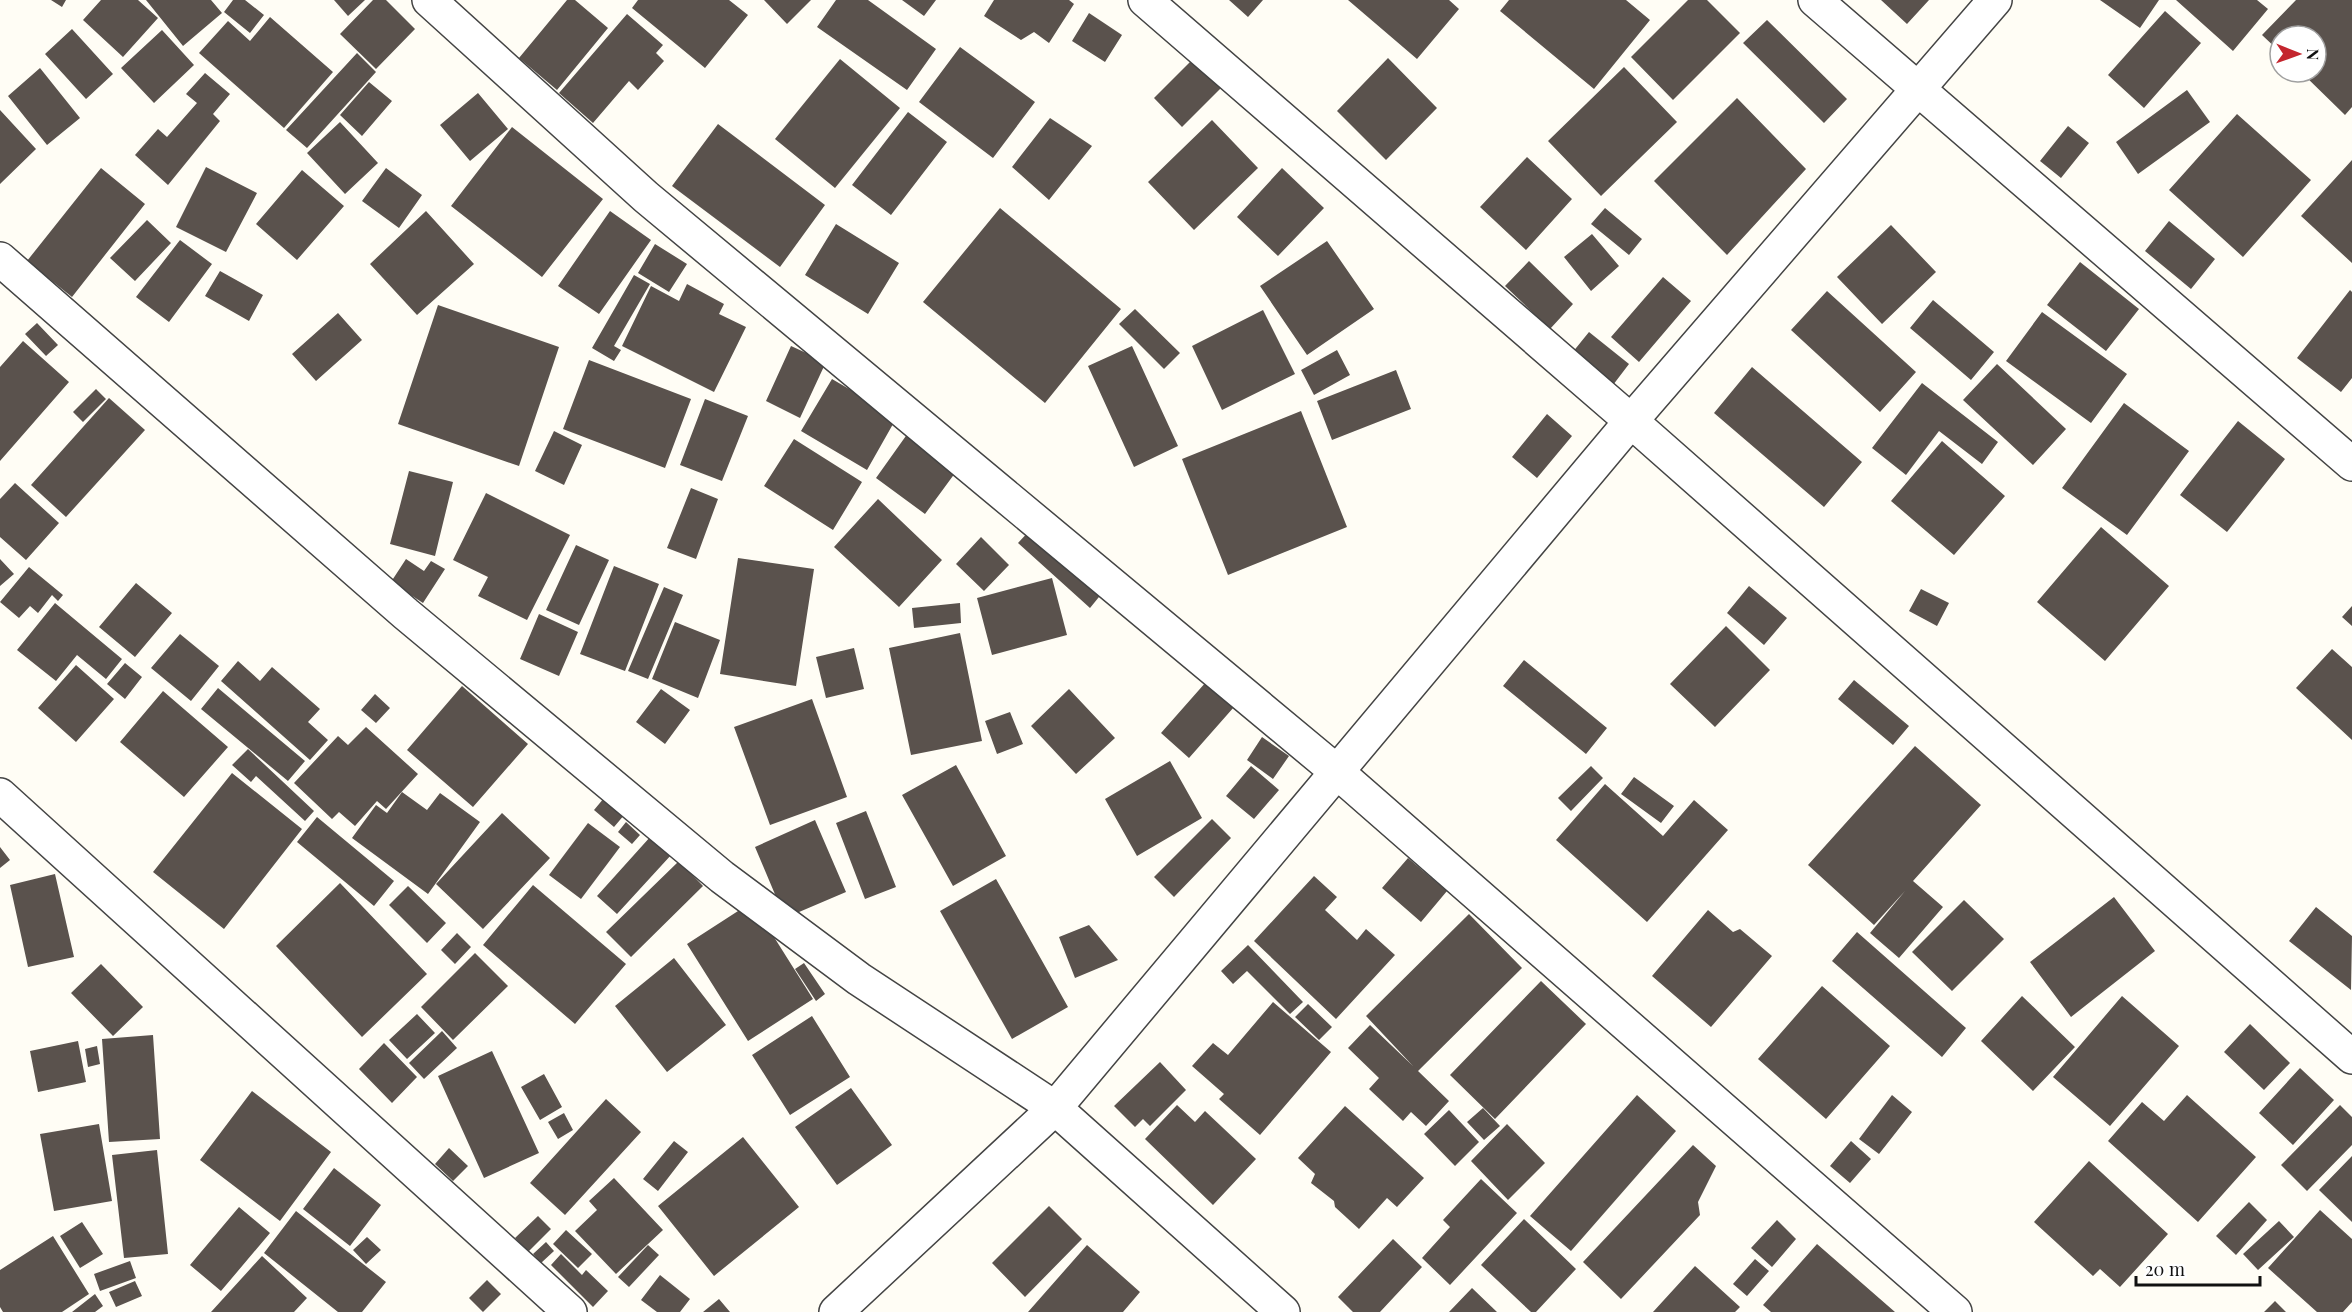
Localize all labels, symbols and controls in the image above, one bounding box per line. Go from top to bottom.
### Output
north arrow [2268,24,2328,84]
text: N [2303,48,2324,61]
scale bar [2136,1249,2260,1287]
text: 20 m [2145,1257,2185,1281]

